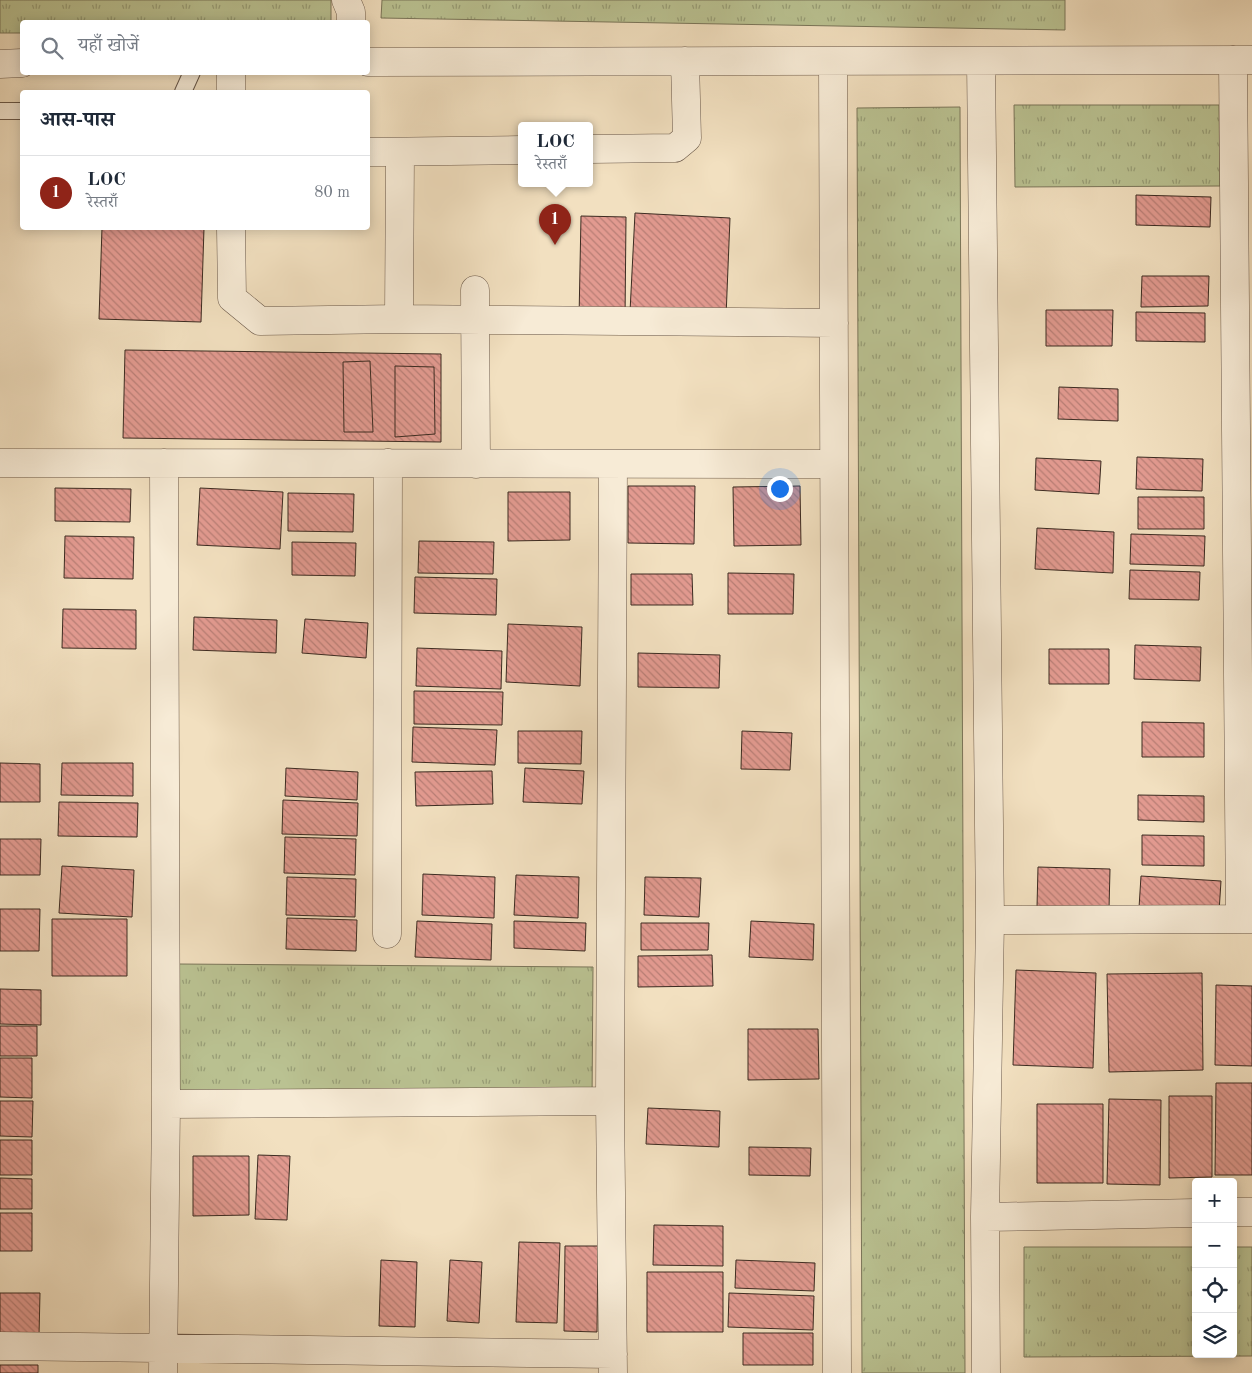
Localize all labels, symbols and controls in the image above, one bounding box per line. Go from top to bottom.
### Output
search box [20,20,370,75]
icon: search [38,34,66,62]
text: यहाँ खोजें [78,37,139,56]
text: आस-पास [40,110,115,131]
popup [518,122,593,187]
text: LOC [536,133,575,152]
text: रेस्तराँ [536,157,567,173]
text: LOC [87,171,126,190]
text: 1 [51,185,61,201]
text: 80 m [314,185,350,201]
text: रेस्तराँ [87,195,118,211]
pin: 1 [539,204,571,245]
your location [767,476,793,502]
map controls [1192,1178,1237,1358]
button: + [1192,1178,1237,1223]
button: − [1192,1223,1237,1268]
button: locate [1192,1268,1237,1313]
button: layers [1192,1313,1237,1358]

